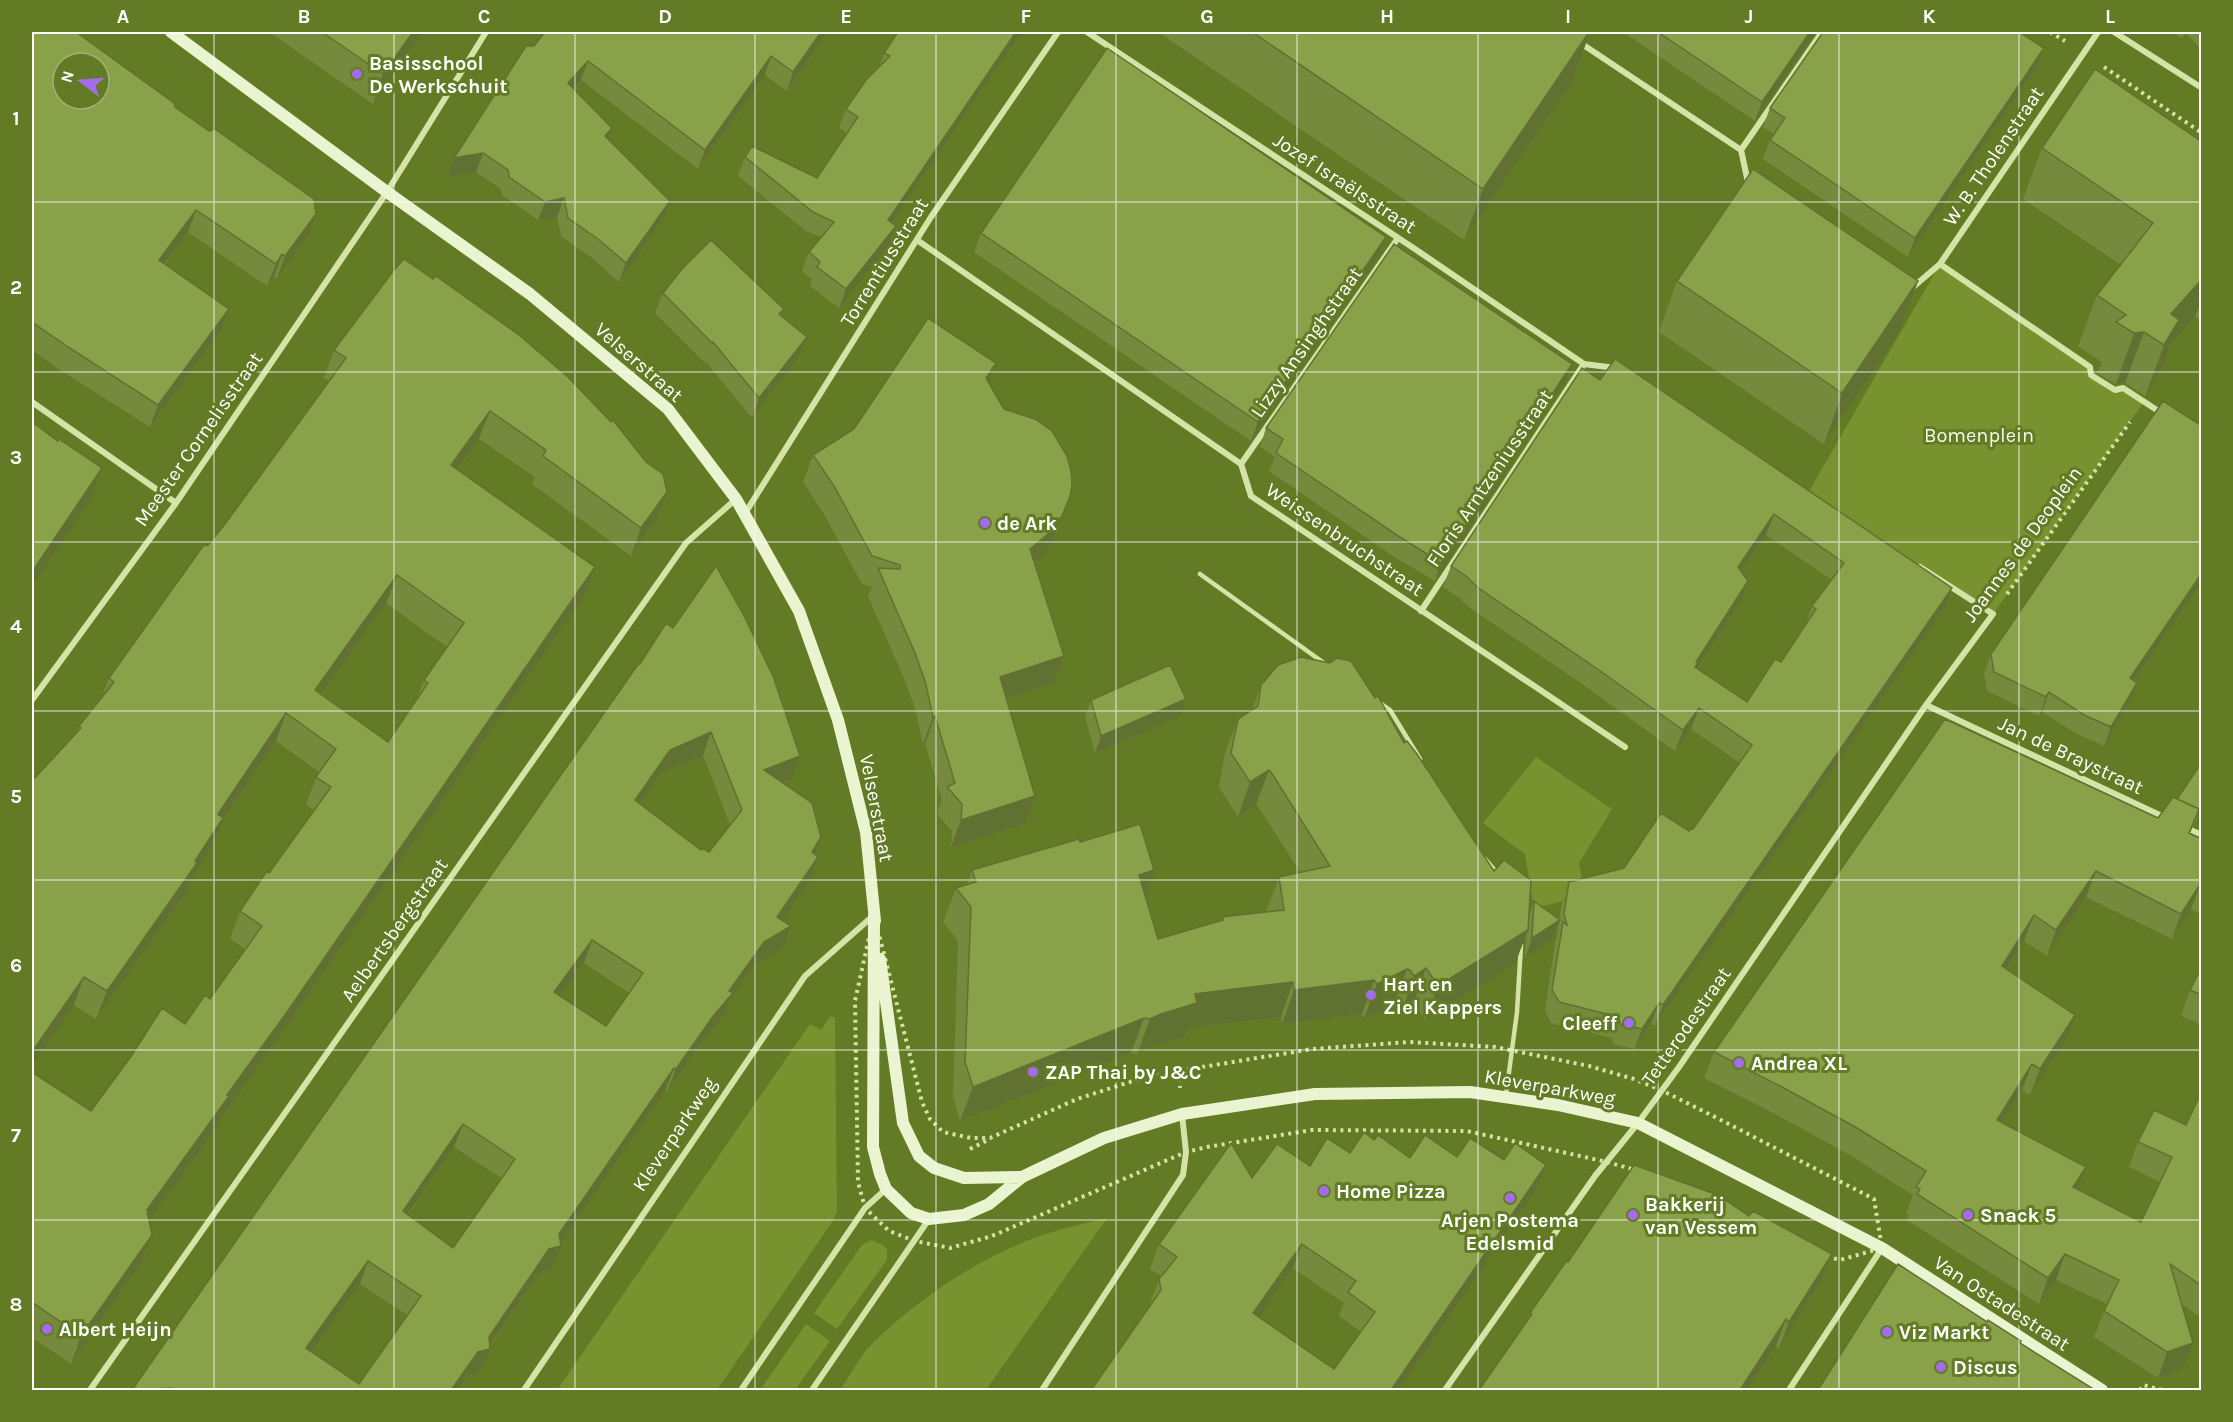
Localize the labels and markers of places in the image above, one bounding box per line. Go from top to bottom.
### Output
place label: Basisschool De Werkschuit [369,52,507,98]
marker: Basisschool De Werkschuit [350,67,364,81]
place label: de Ark [997,512,1057,535]
marker: de Ark [978,516,992,530]
place label: Hart en Ziel Kappers [1383,973,1502,1019]
marker: Hart en Ziel Kappers [1364,988,1378,1002]
place label: Cleeff [1562,1012,1618,1035]
marker: Cleeff [1622,1016,1636,1030]
place label: Andrea XL [1751,1052,1847,1075]
marker: Andrea XL [1732,1056,1746,1070]
place label: ZAP Thai by J&C [1045,1061,1201,1084]
marker: ZAP Thai by J&C [1026,1065,1040,1079]
place label: Home Pizza [1336,1180,1446,1203]
marker: Home Pizza [1317,1184,1331,1198]
marker: Arjen Postema Edelsmid [1503,1191,1517,1205]
place label: Bakkerij van Vessem [1645,1193,1757,1239]
place label: Snack 5 [1980,1204,2056,1227]
marker: Bakkerij van Vessem [1626,1208,1640,1222]
marker: Snack 5 [1961,1208,1975,1222]
place label: Arjen Postema Edelsmid [1441,1209,1579,1255]
place label: Albert Heijn [59,1318,172,1341]
place label: Viz Markt [1899,1321,1989,1344]
marker: Albert Heijn [40,1322,54,1336]
marker: Viz Markt [1880,1325,1894,1339]
place label: Discus [1953,1356,2018,1379]
marker: Discus [1934,1360,1948,1374]

